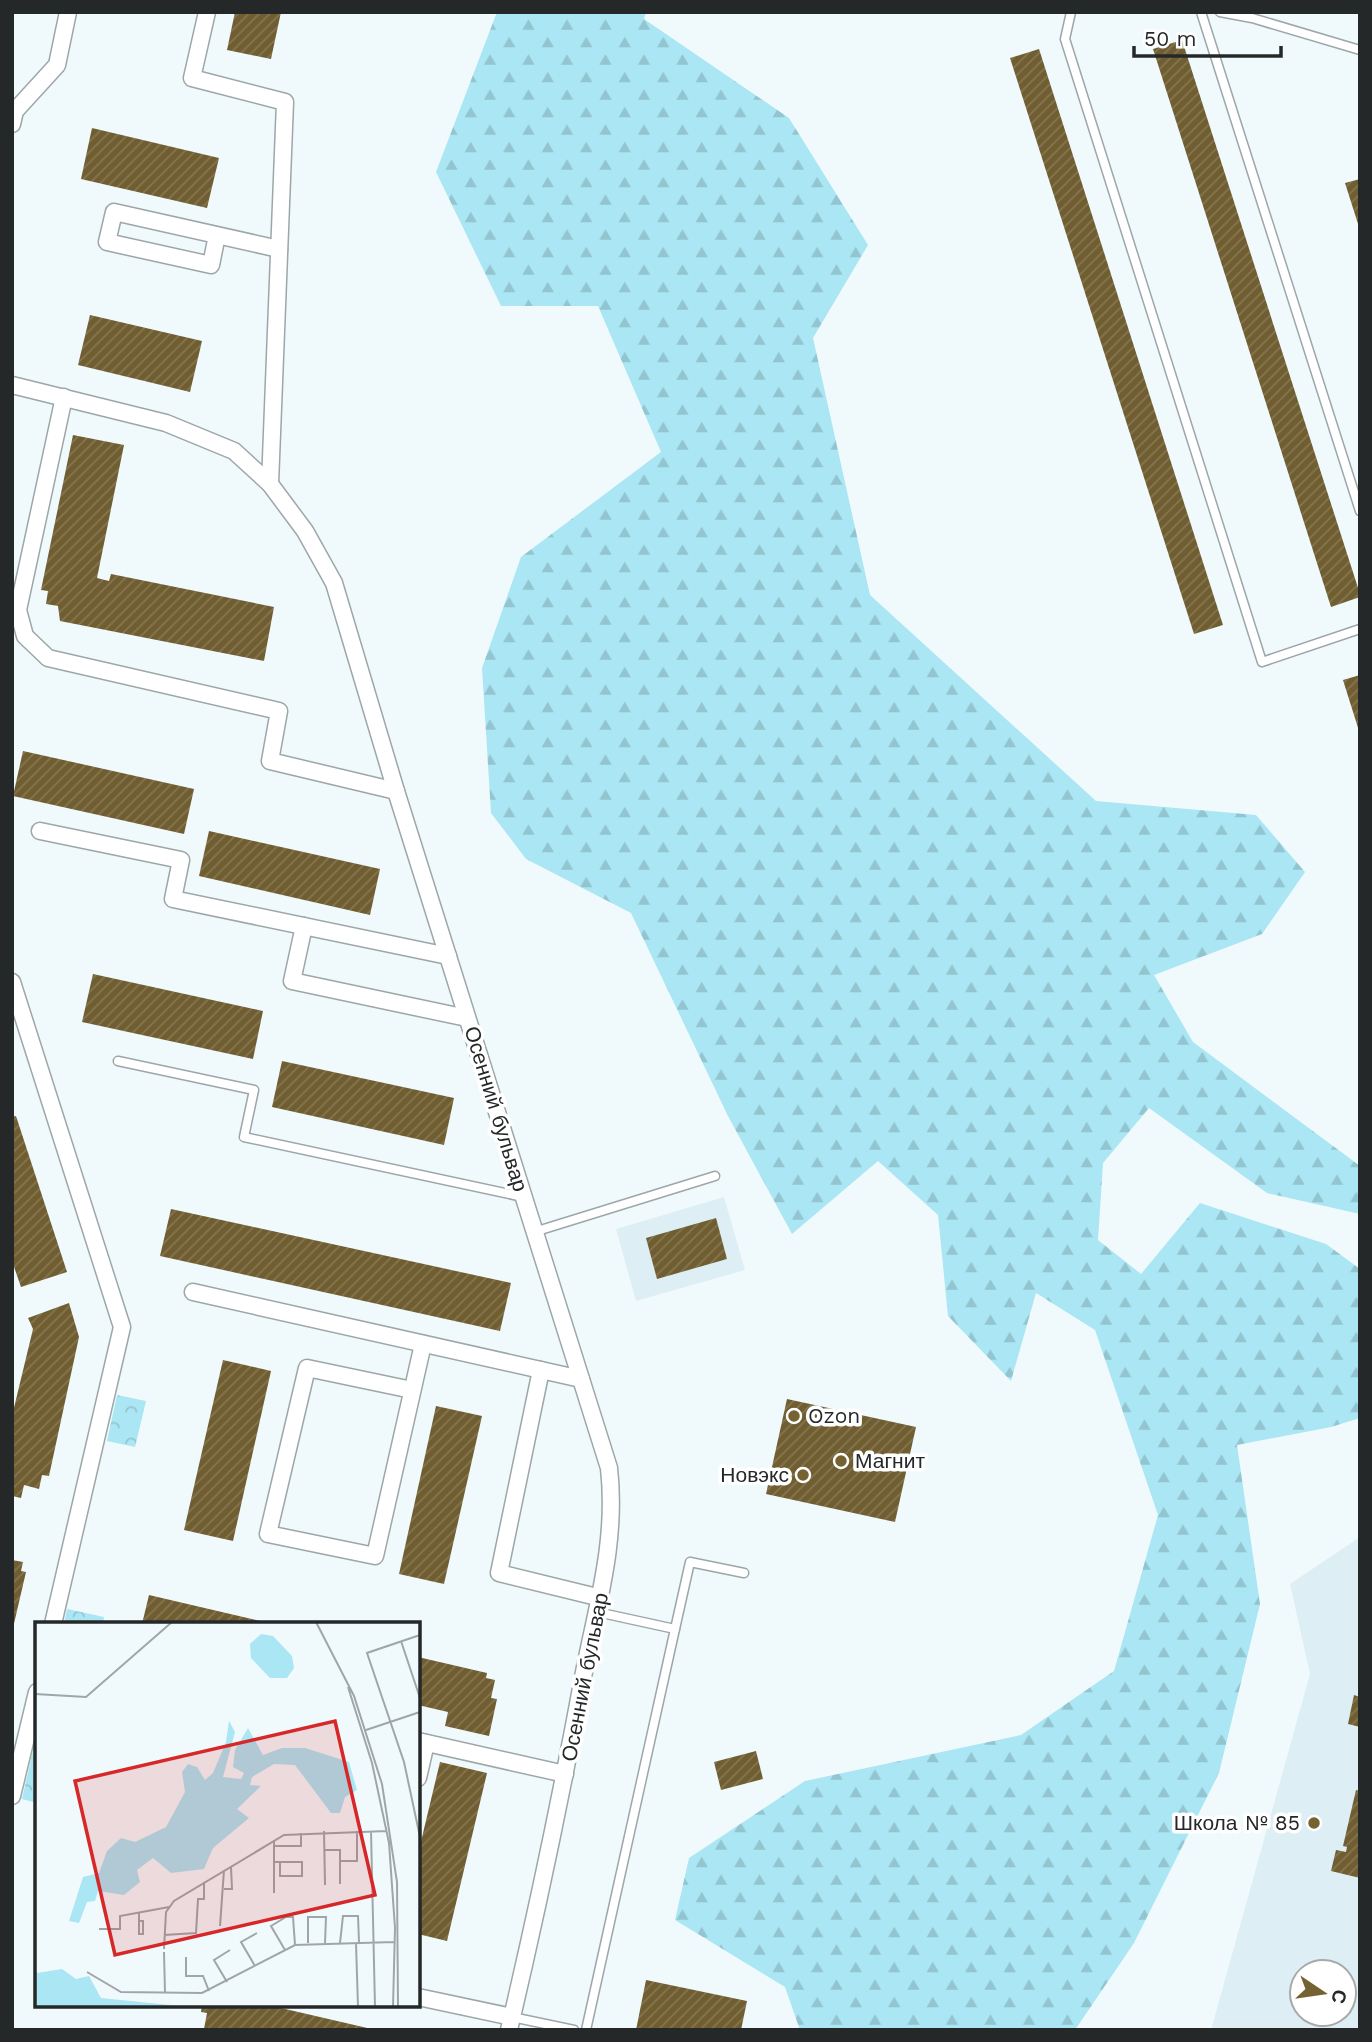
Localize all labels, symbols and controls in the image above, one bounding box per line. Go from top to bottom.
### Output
scale bar [1134,14,1281,58]
text: 50 m [1144,26,1196,51]
street label: Осенний бульвар [459,1023,533,1194]
place label: Ozon [808,1403,860,1428]
marker: Ozon [786,1408,802,1424]
place label: Магнит [855,1448,925,1473]
marker: Магнит [833,1453,849,1469]
place label: Новэкс [720,1462,789,1487]
marker: Новэкс [795,1467,811,1483]
street label: Осенний бульвар [556,1590,613,1763]
inset map [35,1622,420,2007]
place label: Школа № 85 [1174,1810,1300,1835]
marker: Школа № 85 [1306,1815,1322,1831]
north arrow [1288,1958,1358,2028]
text: С [1326,1987,1352,2006]

